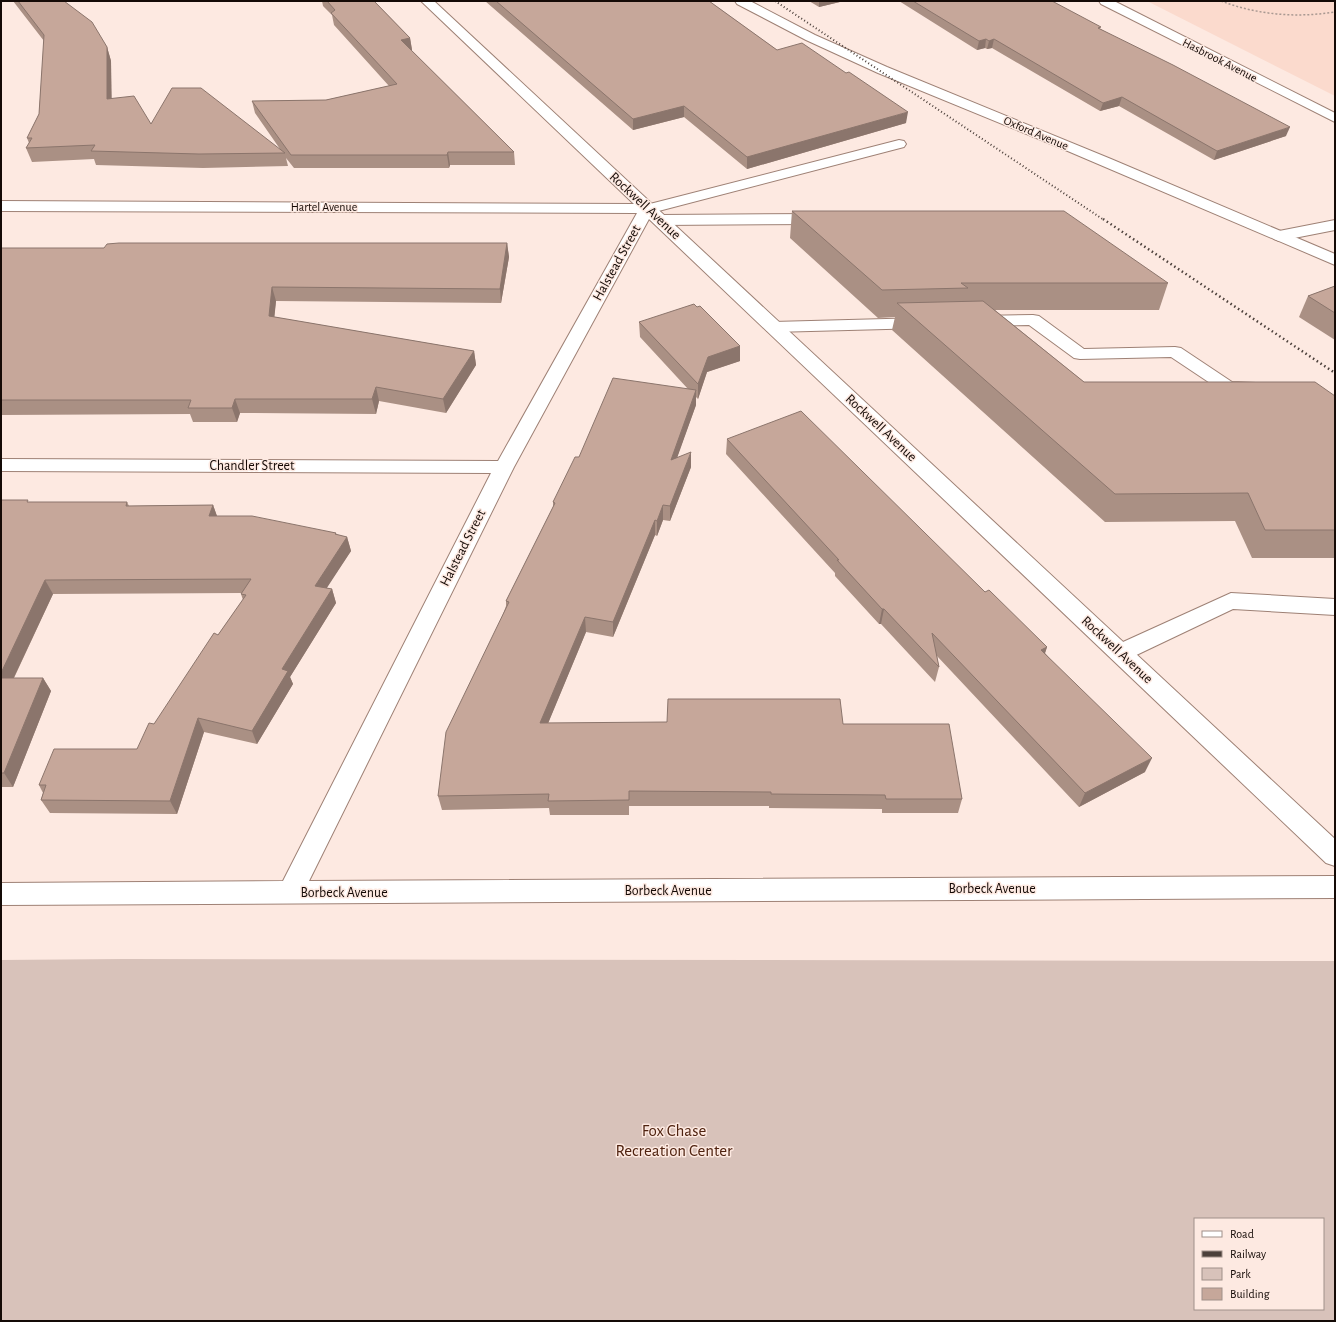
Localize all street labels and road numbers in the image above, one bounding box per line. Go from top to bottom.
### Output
street label: Hasbrook Avenue [1181,36,1259,84]
street label: Oxford Avenue [1002,114,1070,152]
street label: Rockwell Avenue [607,170,683,242]
street label: Hartel Avenue [291,201,357,213]
street label: Halstead Street [590,222,644,303]
street label: Rockwell Avenue [843,392,919,464]
street label: Chandler Street [209,459,295,473]
street label: Halstead Street [438,507,489,589]
street label: Rockwell Avenue [1079,614,1155,686]
street label: Borbeck Avenue [948,882,1036,896]
street label: Borbeck Avenue [624,884,712,898]
street label: Borbeck Avenue [300,886,388,900]

